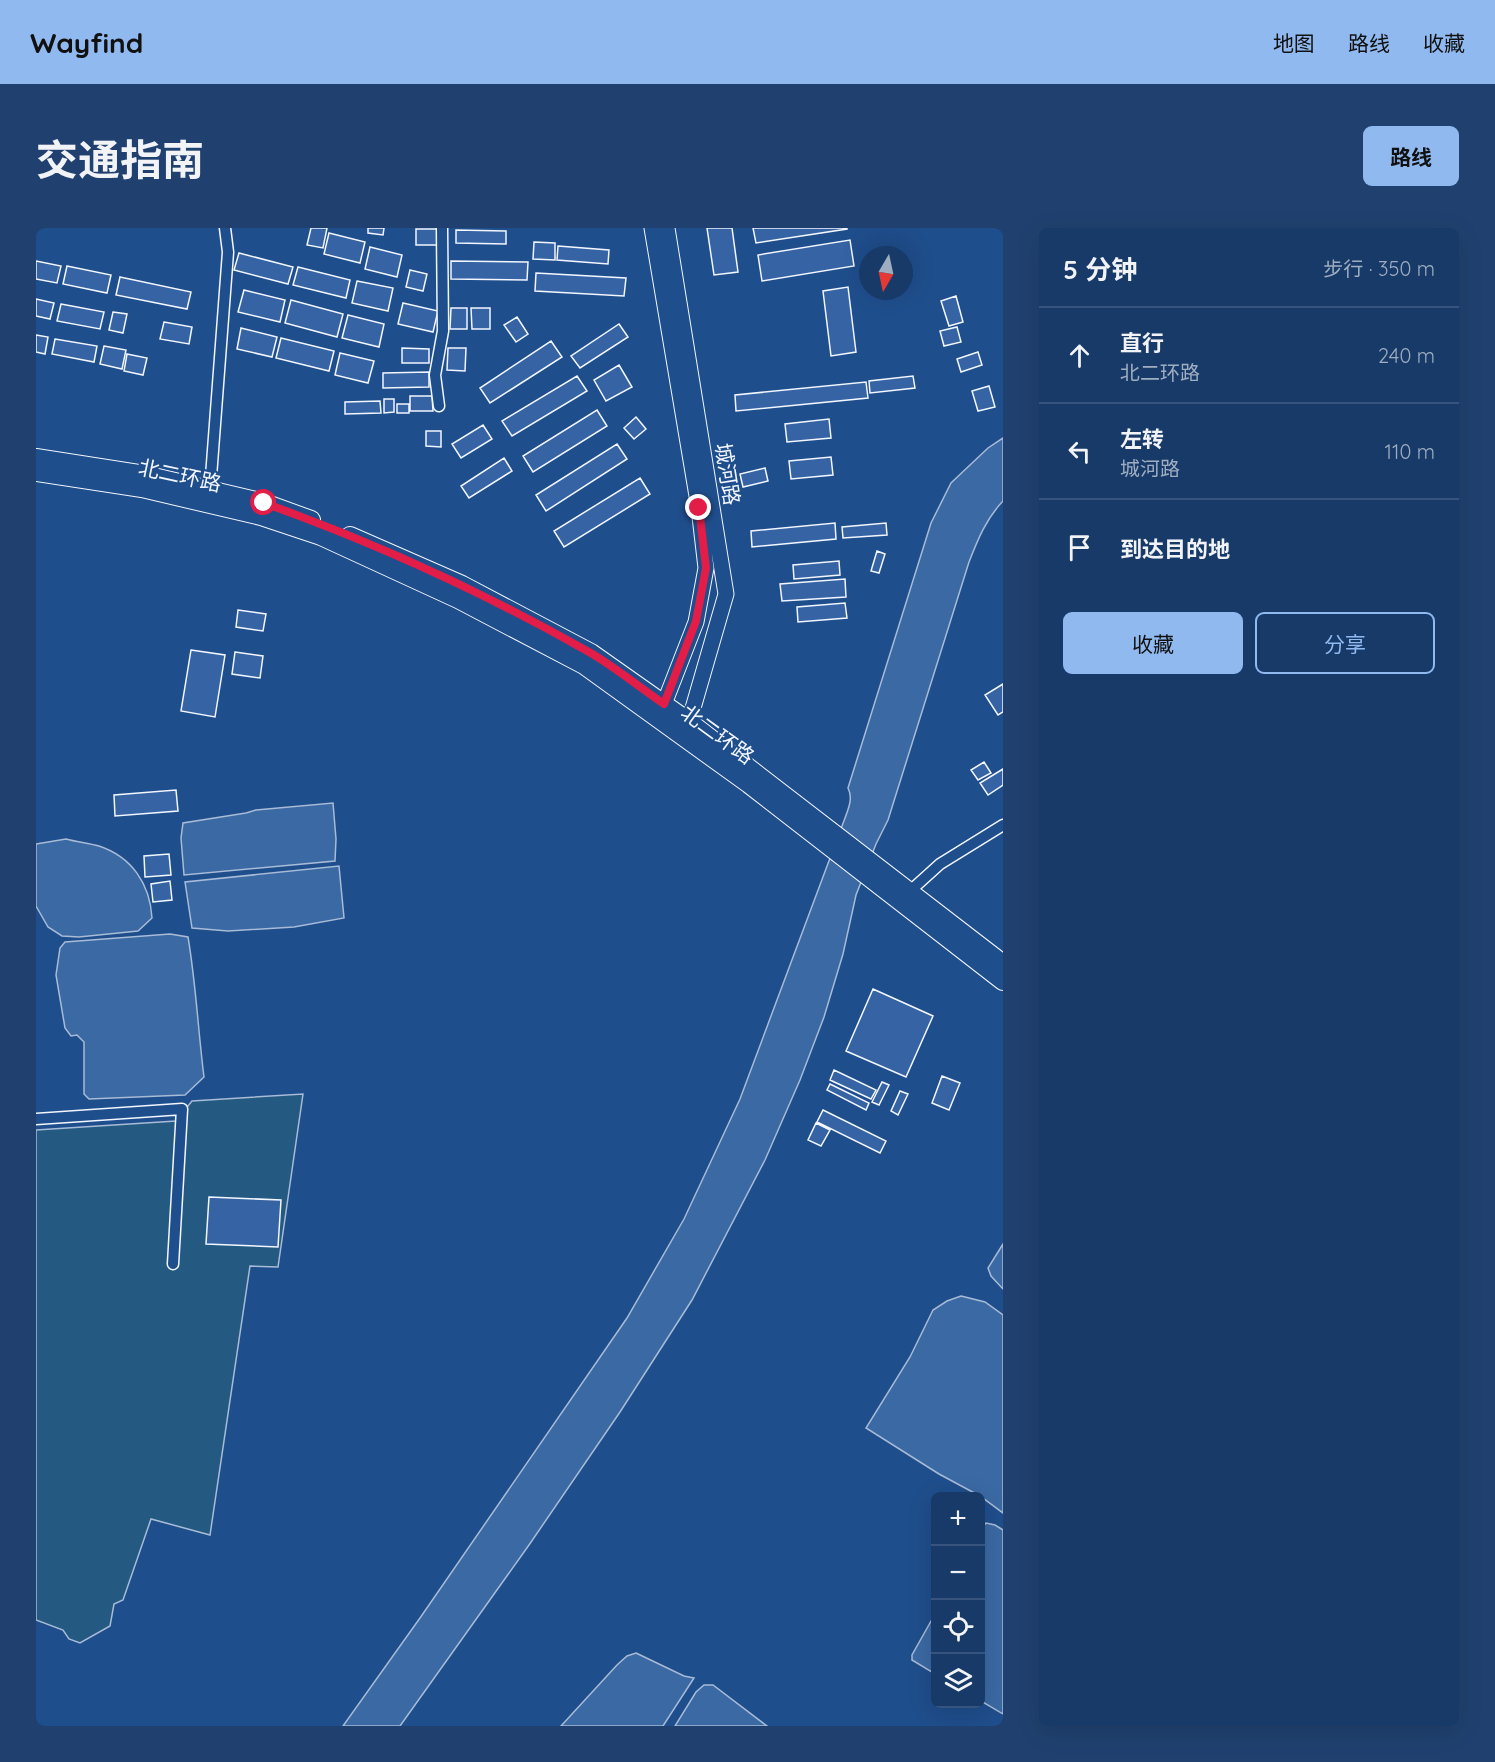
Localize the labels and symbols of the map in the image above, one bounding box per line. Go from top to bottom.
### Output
north arrow [859,246,913,300]
street label: 城河路 [710,441,746,507]
street label: 北二环路 [136,454,224,496]
route start [250,489,276,515]
route end [685,494,711,520]
street label: 北二环路 [676,699,760,769]

